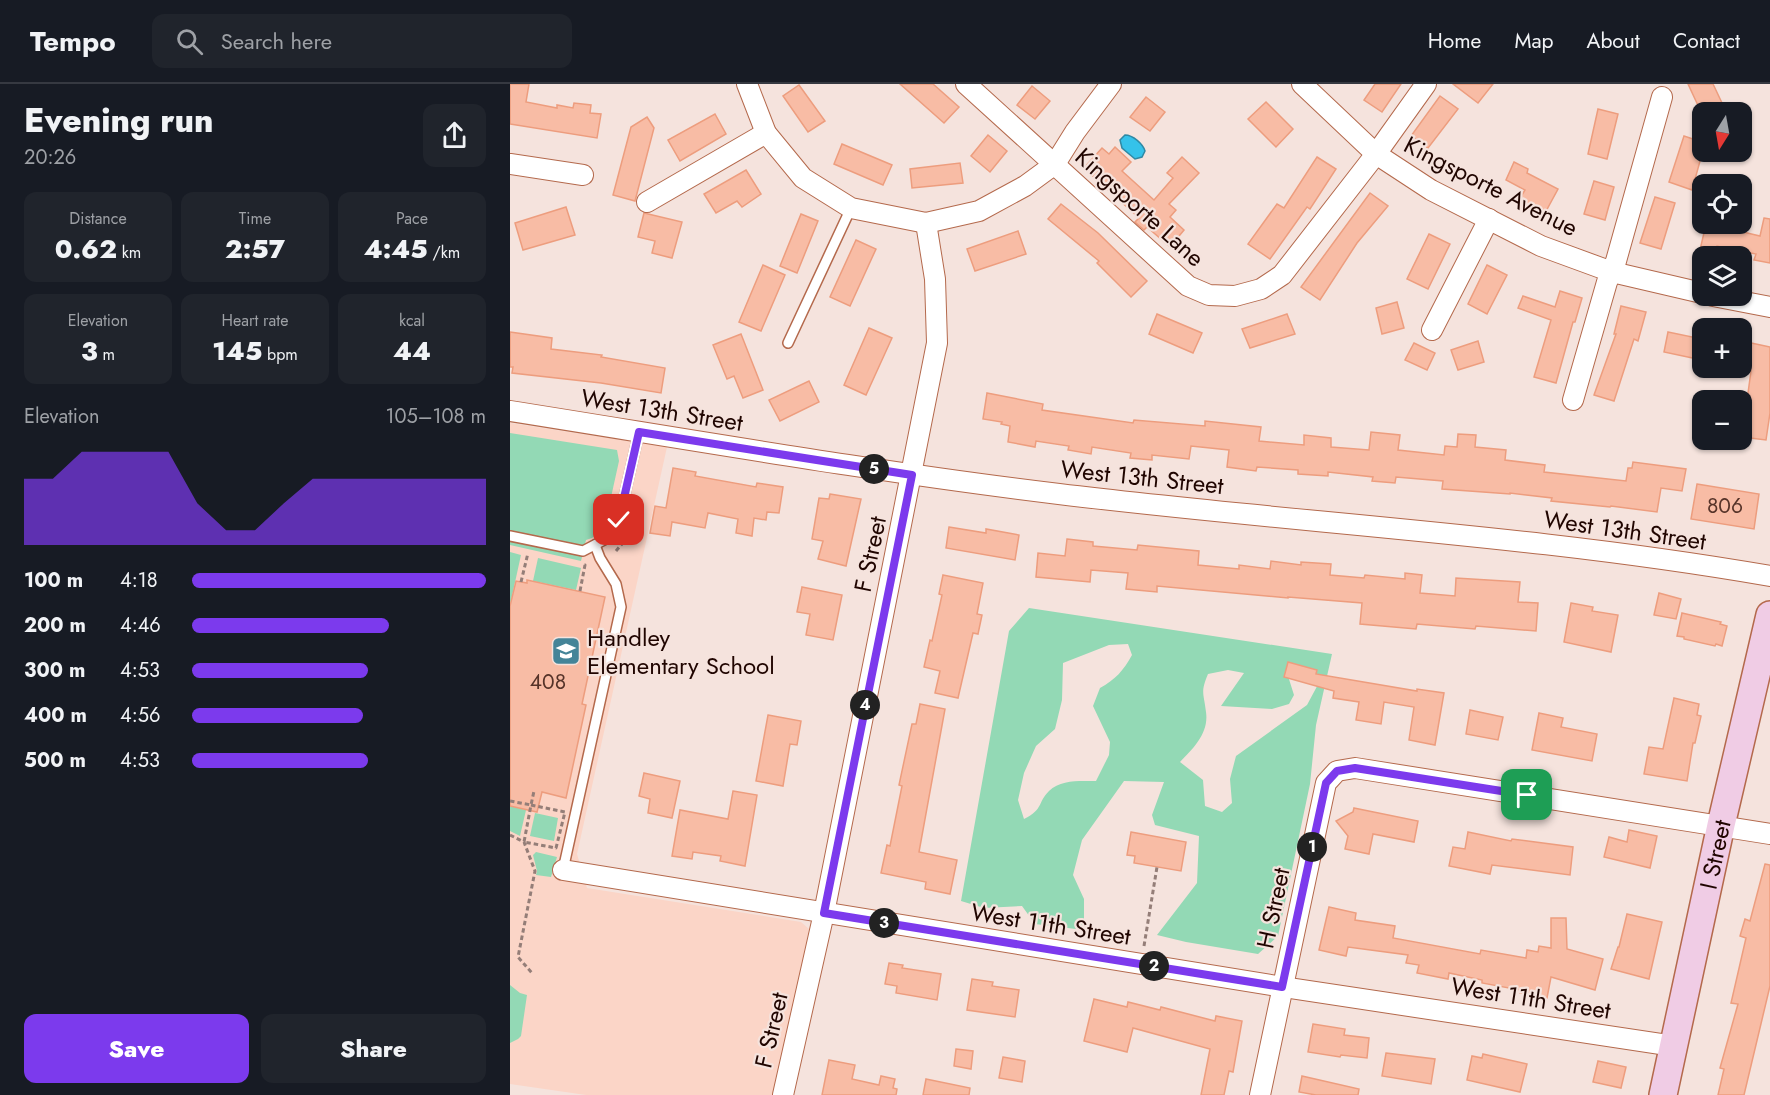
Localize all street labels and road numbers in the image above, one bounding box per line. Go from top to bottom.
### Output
street label: Kingsporte Avenue [1398,127,1584,245]
street label: Kingsporte Lane [1068,139,1212,275]
street label: West 13th Street [578,380,746,440]
street label: West 13th Street [1059,451,1225,503]
street label: West 13th Street [1542,501,1709,559]
street label: F Street [845,513,895,595]
street label: I Street [1690,816,1739,893]
street label: H Street [1247,864,1299,952]
street label: West 11th Street [969,894,1134,954]
street label: West 11th Street [1449,968,1614,1028]
street label: F Street [745,989,797,1071]

